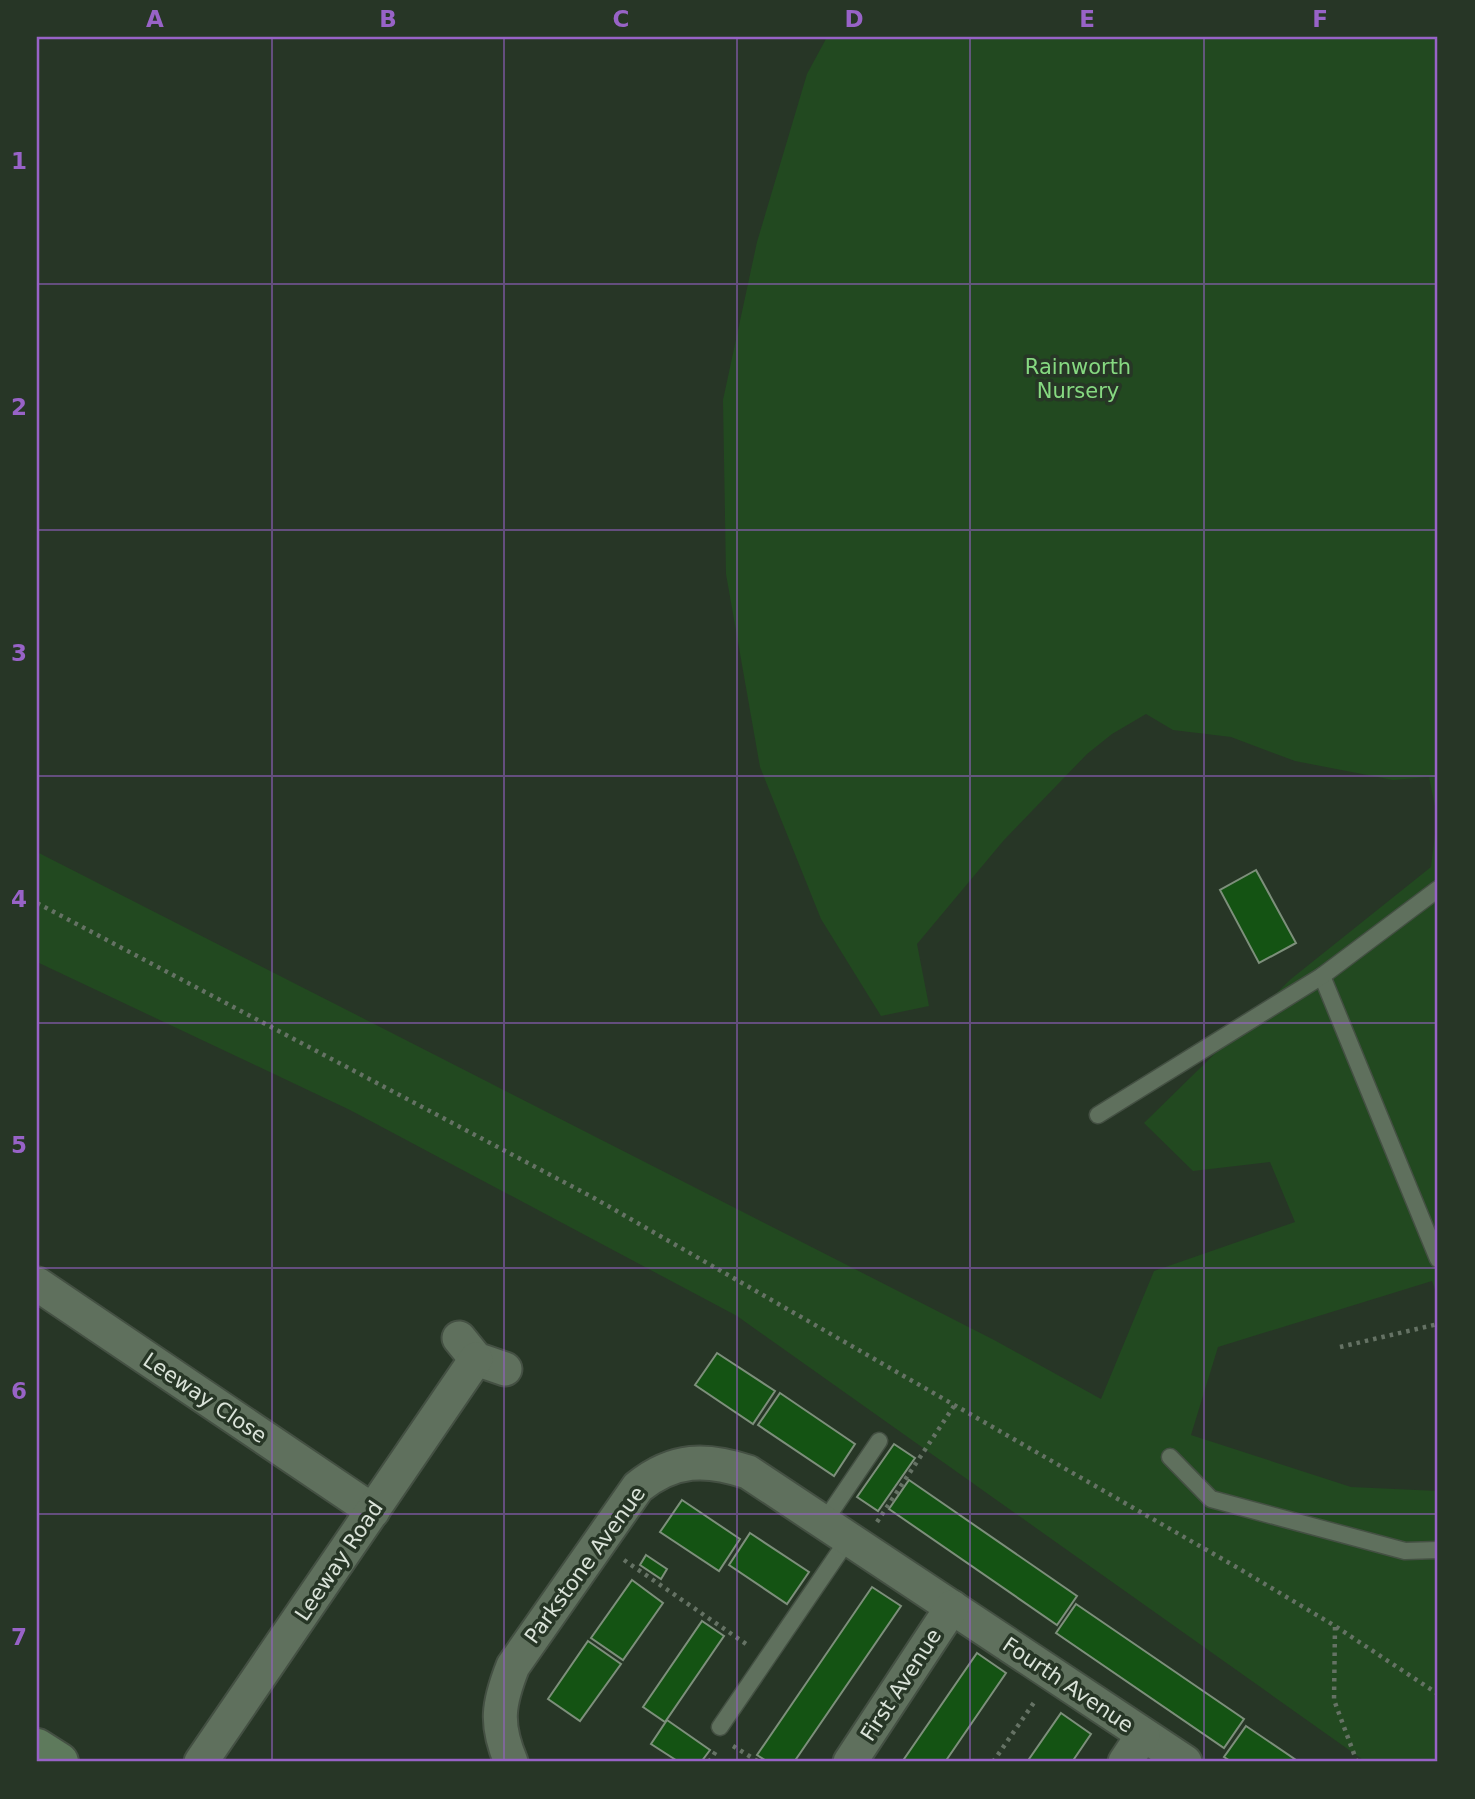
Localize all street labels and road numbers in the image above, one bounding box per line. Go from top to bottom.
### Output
street label: Leeway Close [139,1348,271,1448]
street label: Parkstone Avenue [520,1482,650,1648]
street label: Leeway Road [290,1497,388,1625]
street label: First Avenue [856,1624,946,1746]
street label: Fourth Avenue [998,1632,1138,1738]

